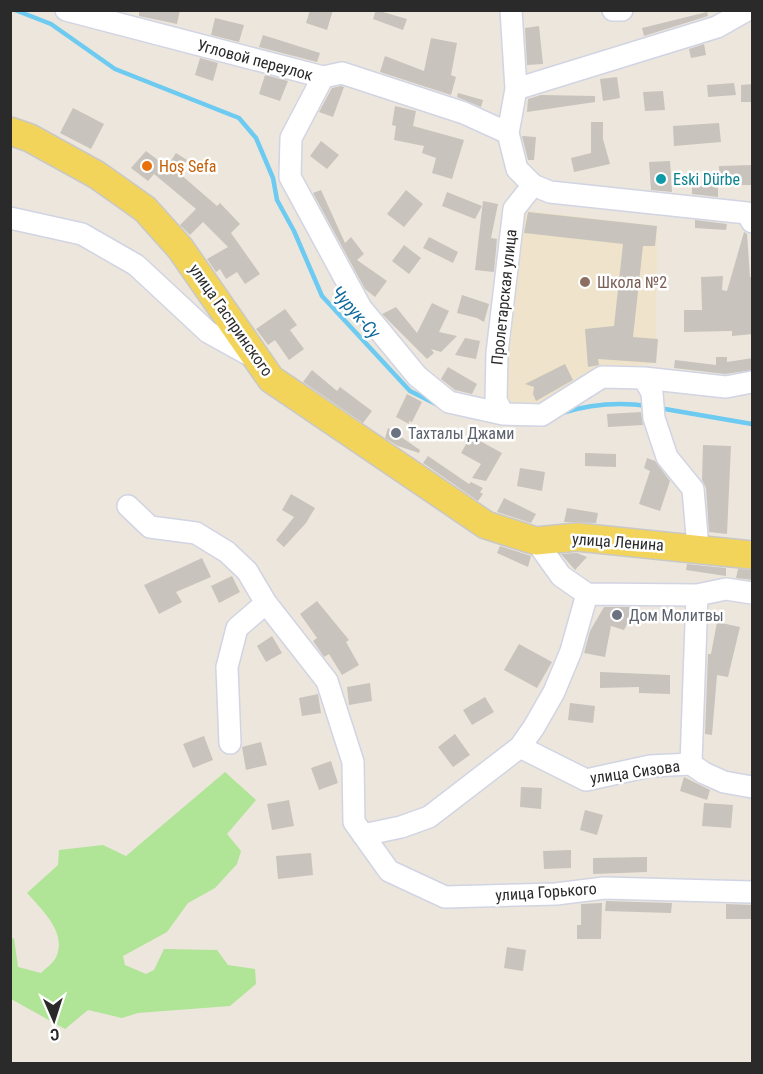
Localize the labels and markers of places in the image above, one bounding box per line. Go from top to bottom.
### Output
place label: Hoş Sefa [159,157,216,176]
marker: Hoş Sefa [140,159,154,173]
place label: Eski Dürbe [673,170,740,189]
marker: Eski Dürbe [654,172,668,186]
place label: Школа №2 [597,273,667,292]
marker: Школа №2 [578,275,592,289]
place label: Тахталы Джами [408,424,515,443]
marker: Тахталы Джами [389,426,403,440]
place label: Дом Молитвы [629,606,724,625]
marker: Дом Молитвы [610,608,624,622]

